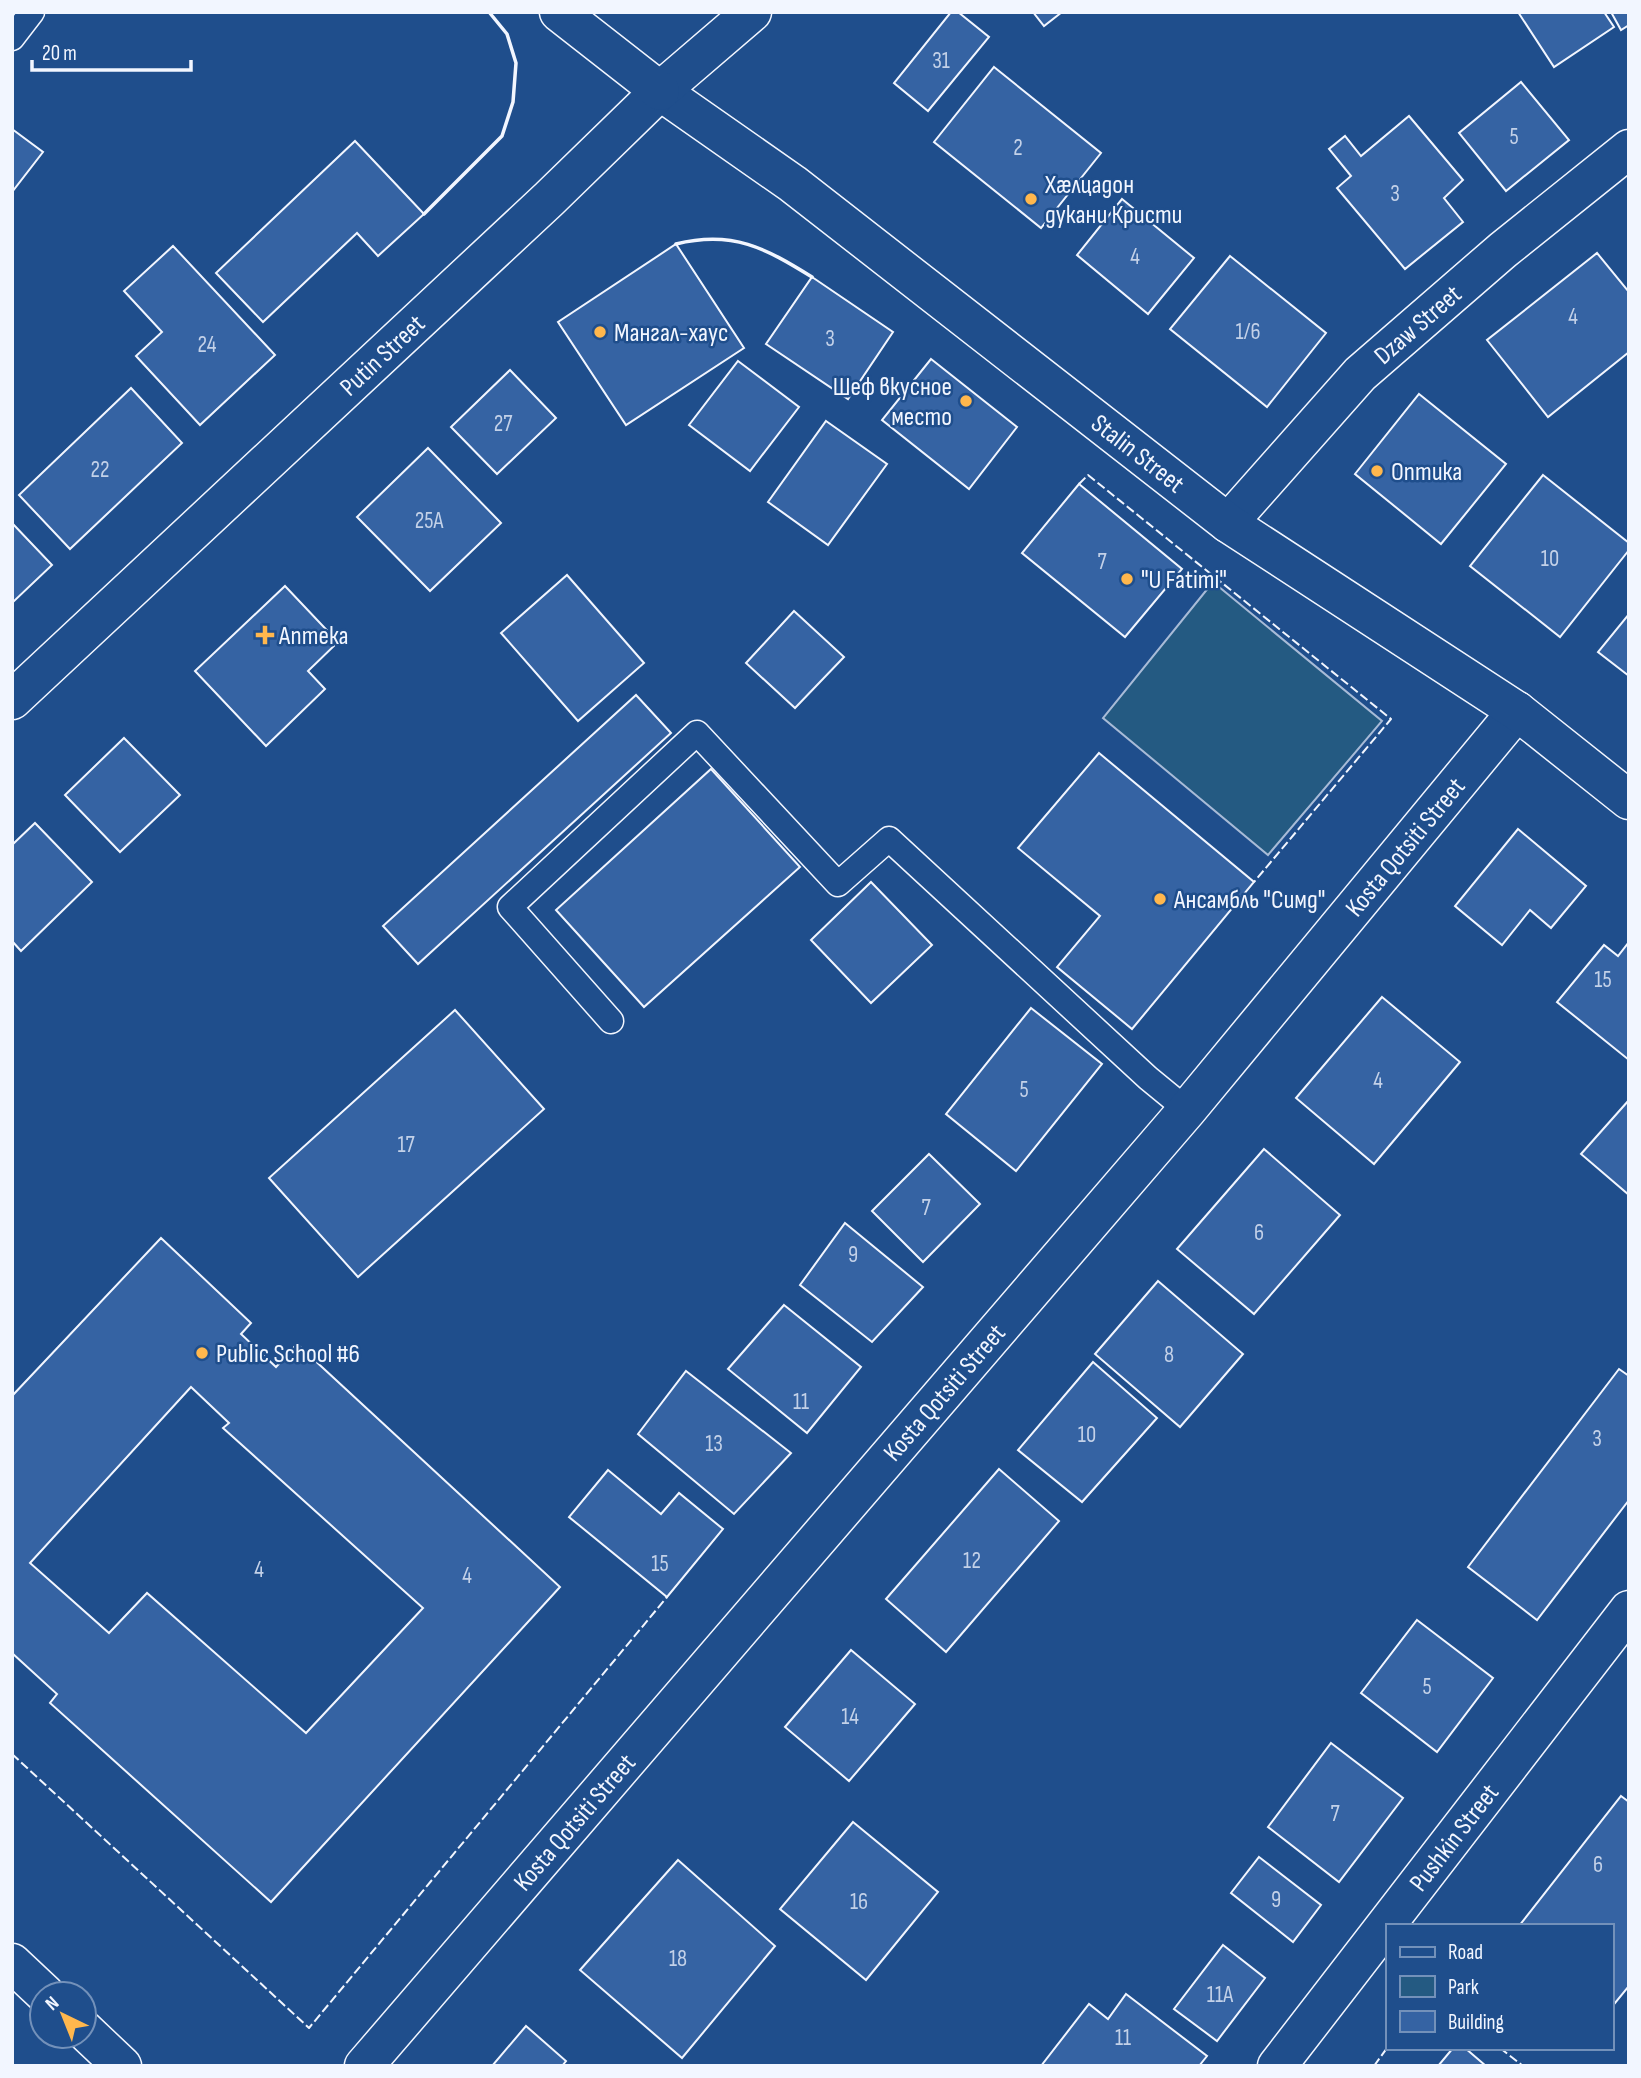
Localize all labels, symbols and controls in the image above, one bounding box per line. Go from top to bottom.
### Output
scale bar [32,28,191,72]
text: 20 m [42,41,77,66]
house number: 31 [932,47,950,75]
house number: 5 [1509,123,1519,151]
house number: 2 [1013,134,1023,162]
place label: Хæлцадон дукани Кристи [1044,170,1182,231]
house number: 3 [1390,180,1400,208]
marker: Хæлцадон дукани Кристи [1023,191,1039,207]
house number: 4 [1130,243,1140,271]
street label: Dzaw Street [1368,279,1468,372]
house number: 4 [1568,303,1578,331]
street label: Putin Street [334,309,432,403]
place label: Мангал-хаус [614,318,728,349]
house number: 1/6 [1235,318,1261,346]
marker: Мангал-хаус [592,324,608,340]
house number: 3 [825,325,835,353]
house number: 24 [198,331,217,359]
place label: Шеф вкусное место [833,372,952,433]
marker: Шеф вкусное место [958,393,974,409]
street label: Stalin Street [1085,408,1190,500]
house number: 27 [494,410,512,438]
house number: 22 [91,456,109,484]
place label: Оптика [1391,457,1462,488]
marker: Оптика [1369,463,1385,479]
house number: 25А [415,507,443,535]
house number: 10 [1541,545,1559,573]
house number: 7 [1097,548,1107,576]
place label: "U Fatimi" [1141,565,1227,596]
marker: "U Fatimi" [1119,571,1135,587]
place label: Аптека [278,621,349,652]
marker: Аптека [257,627,273,643]
street label: Kosta Qotsiti Street [1339,772,1472,923]
place label: Ансамбль "Симд" [1173,885,1325,916]
marker: Ансамбль "Симд" [1152,891,1168,907]
house number: 15 [1594,966,1612,994]
house number: 4 [1373,1067,1383,1095]
house number: 5 [1019,1076,1029,1104]
house number: 17 [397,1131,415,1159]
house number: 7 [921,1194,931,1222]
house number: 6 [1254,1219,1264,1247]
house number: 9 [848,1241,858,1269]
street label: Kosta Qotsiti Street [878,1318,1013,1468]
place label: Public School #6 [216,1339,360,1370]
house number: 8 [1164,1341,1174,1369]
marker: Public School #6 [194,1345,210,1361]
house number: 11 [793,1388,809,1416]
house number: 10 [1078,1421,1096,1449]
house number: 3 [1592,1425,1602,1453]
house number: 13 [705,1430,723,1458]
house number: 12 [963,1547,981,1575]
house number: 15 [651,1550,669,1578]
house number: 4 [254,1556,264,1584]
house number: 4 [462,1562,472,1590]
house number: 5 [1422,1673,1432,1701]
house number: 14 [841,1703,859,1731]
street label: Kosta Qotsiti Street [508,1748,643,1898]
street label: Pushkin Street [1404,1778,1506,1898]
house number: 7 [1330,1800,1340,1828]
house number: 6 [1593,1851,1603,1879]
house number: 9 [1271,1886,1281,1914]
house number: 16 [850,1888,868,1916]
legend [1386,1924,1613,2050]
text: Road [1448,1940,1483,1965]
house number: 18 [669,1945,687,1973]
text: Park [1448,1975,1479,2000]
north arrow [28,1980,98,2050]
house number: 11А [1207,1981,1233,2009]
text: N [41,1992,64,2016]
text: Building [1448,2010,1504,2035]
house number: 11 [1115,2024,1131,2052]

